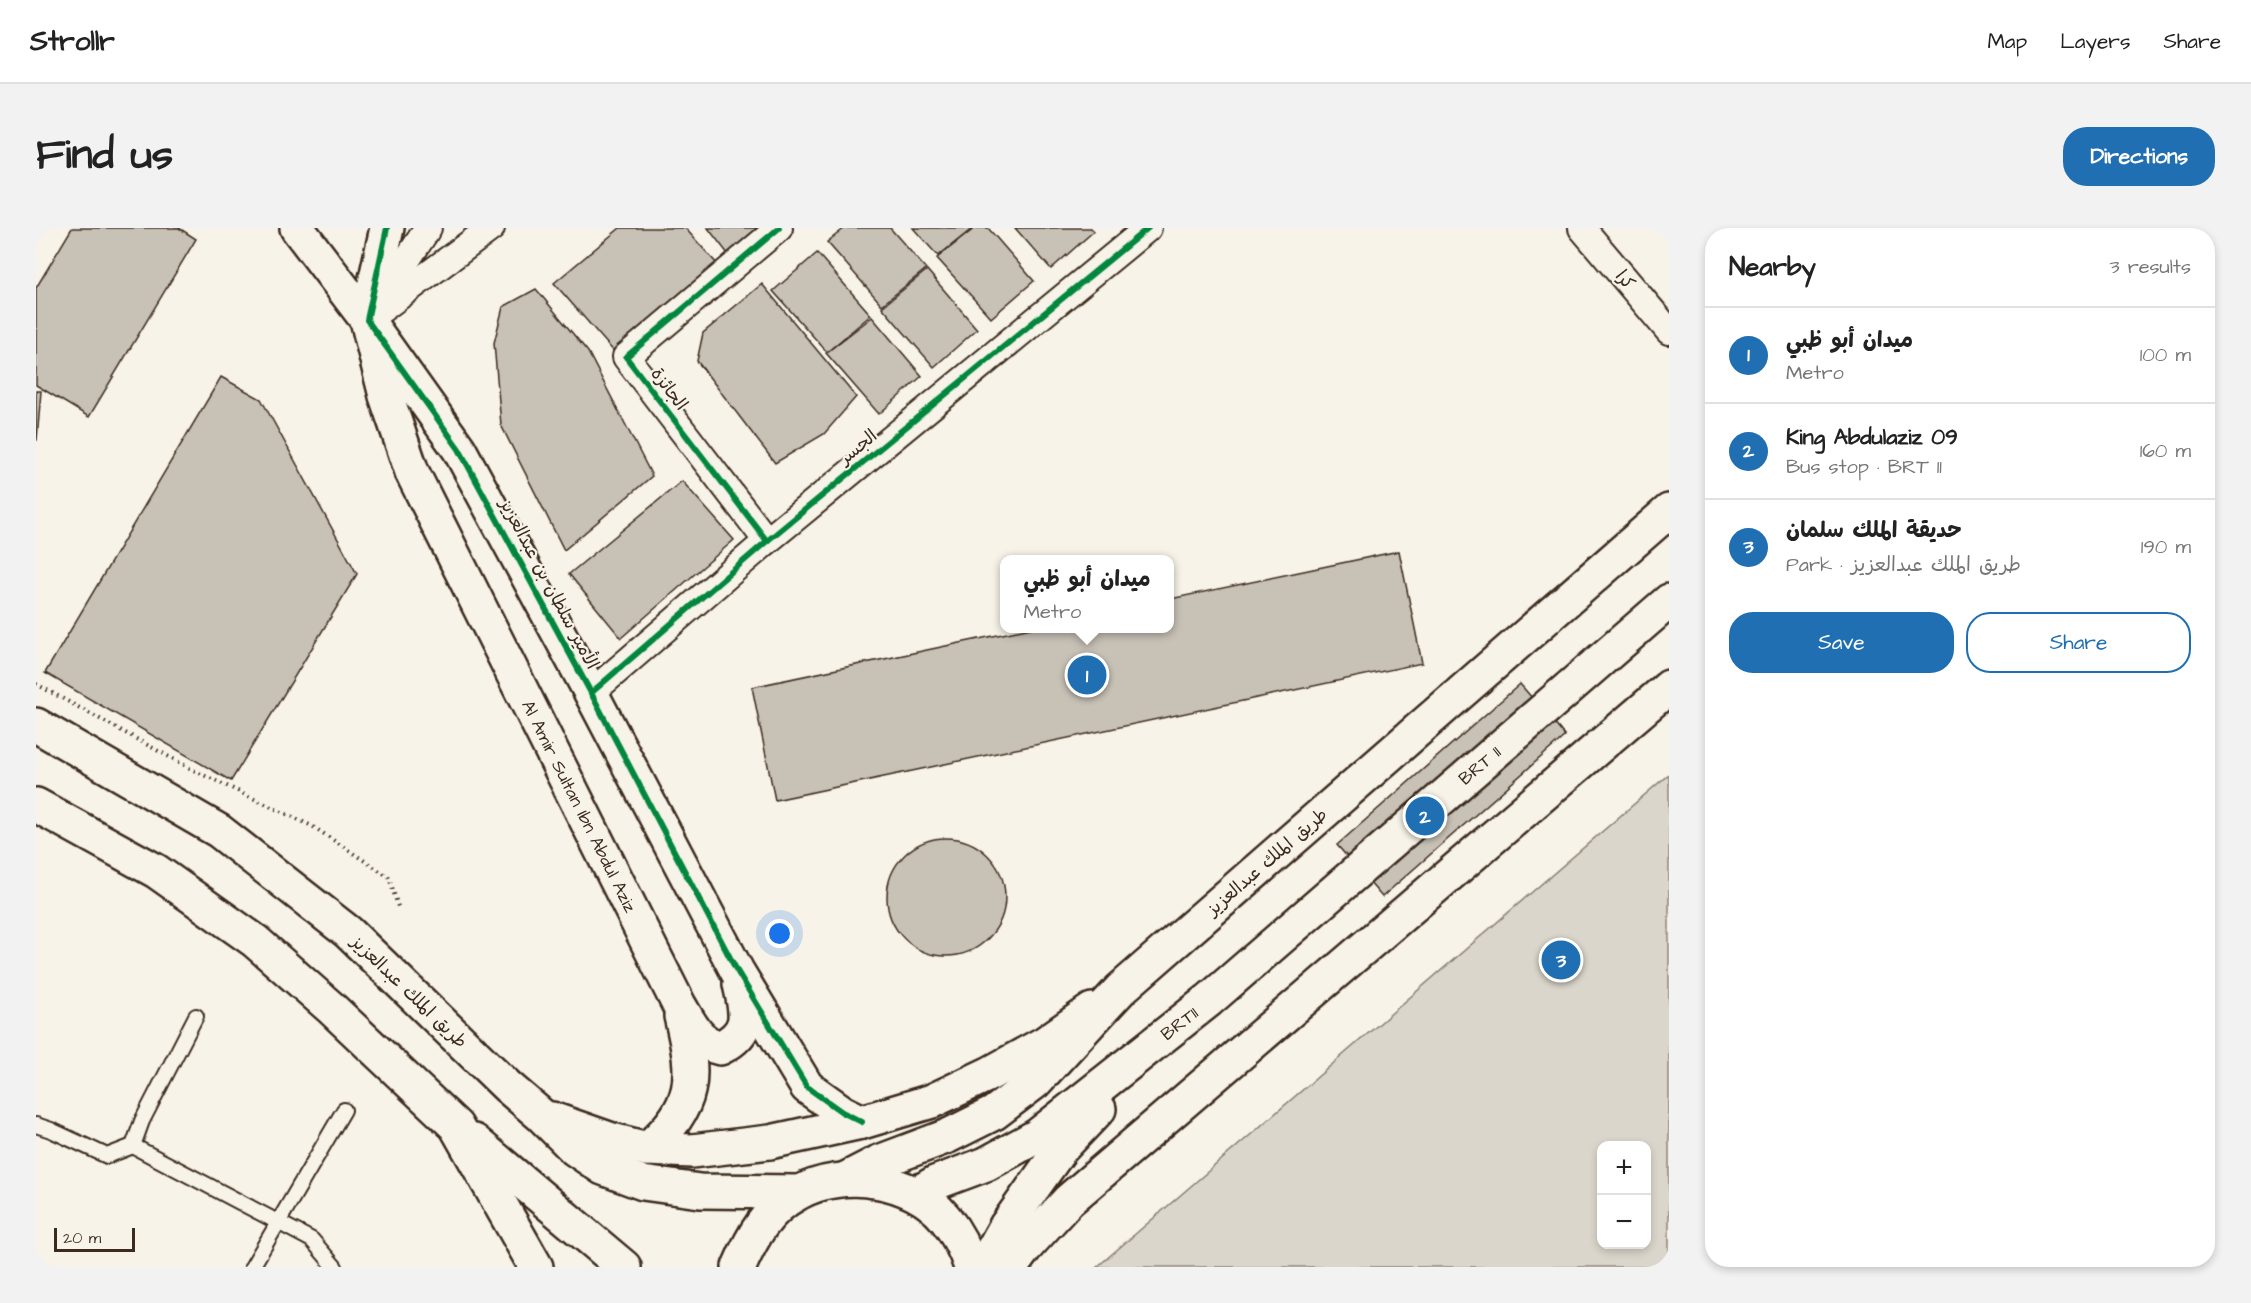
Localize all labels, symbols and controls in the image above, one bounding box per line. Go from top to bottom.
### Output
text: Strollr [30,22,115,61]
text: Map [1987,27,2027,56]
text: Layers [2060,27,2130,56]
text: Share [2163,27,2221,56]
text: Find us [36,127,173,185]
button: Directions [2063,127,2215,186]
text: Nearby [1729,249,1816,285]
text: 3 results [2109,253,2191,281]
street label: كرا [1609,265,1641,295]
text: ميدان أبو ظبي [1786,325,1913,356]
text: 1 [1747,341,1750,369]
text: 100 m [2140,341,2191,369]
text: Metro [1786,359,1844,387]
street label: الجائزة [645,362,693,416]
text: King Abdulaziz 09 [1786,422,1958,453]
street label: الجسر [832,424,883,472]
text: 2 [1743,437,1754,465]
text: 160 m [2140,437,2191,465]
text: Bus stop · BRT 11 [1786,453,1942,481]
street label: الأمير سلطان بن عبدالعزيز [492,492,605,674]
text: حديقة الملك سلمان [1786,515,1962,546]
text: 3 [1743,533,1754,561]
text: 190 m [2141,533,2191,561]
text: Park · طريق الملك عبدالعزيز [1786,551,2021,579]
popup [1000,555,1174,633]
text: ميدان أبو ظبي [1023,564,1151,595]
text: Metro [1023,598,1081,626]
button: Save [1729,612,1954,673]
button: Share [1966,612,2191,673]
pin: 1 [1068,652,1106,698]
street label: Al Amir Sultan Ibn Abdul Aziz [516,696,643,917]
street label: BRT 11 [1453,740,1506,791]
pin: 2 [1406,794,1444,838]
street label: طريق الملك عبدالعزيز [1200,802,1333,923]
your location [765,919,794,948]
street label: طريق الملك عبدالعزيز [344,928,473,1054]
pin: 3 [1542,938,1580,982]
street label: BRT11 [1155,1001,1203,1046]
map controls [1597,1141,1651,1249]
button: + [1597,1141,1651,1195]
button: − [1597,1195,1651,1249]
scale bar [54,1225,135,1252]
text: 20 m [63,1227,101,1249]

